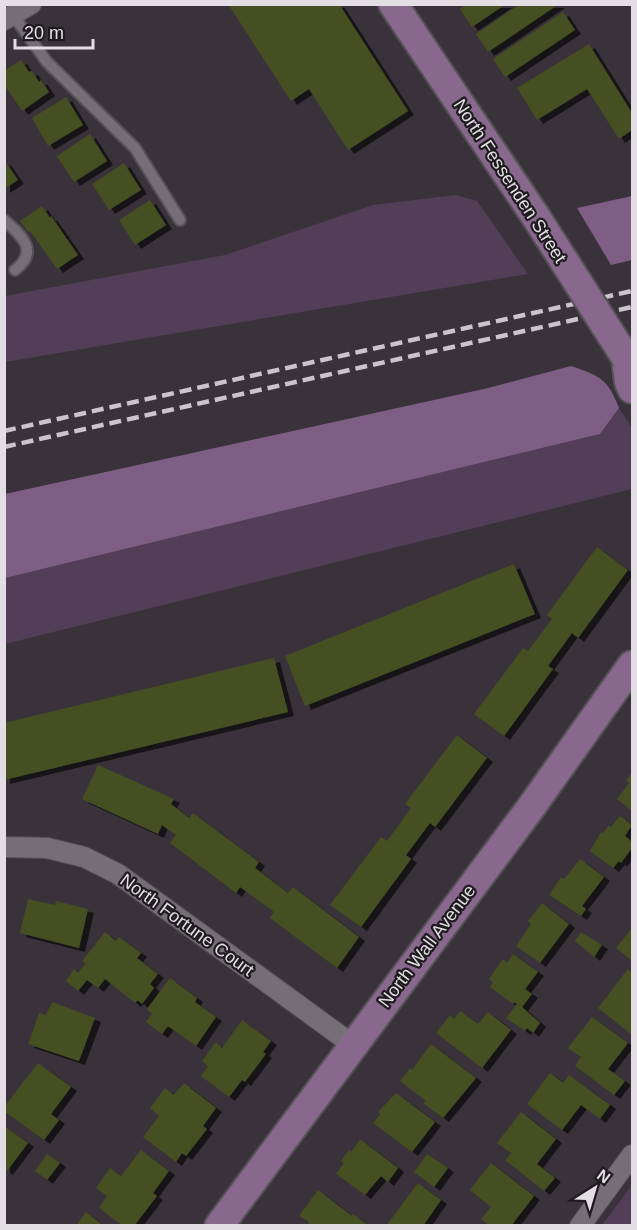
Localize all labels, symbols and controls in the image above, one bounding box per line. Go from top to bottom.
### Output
scale bar [15,12,93,50]
text: 20 m [24,23,64,43]
street label: North Fessenden Street [450,95,570,267]
street label: North Fortune Court [116,870,258,980]
street label: North Wall Avenue [374,881,480,1011]
north arrow [565,1158,625,1218]
text: N [594,1166,613,1187]

